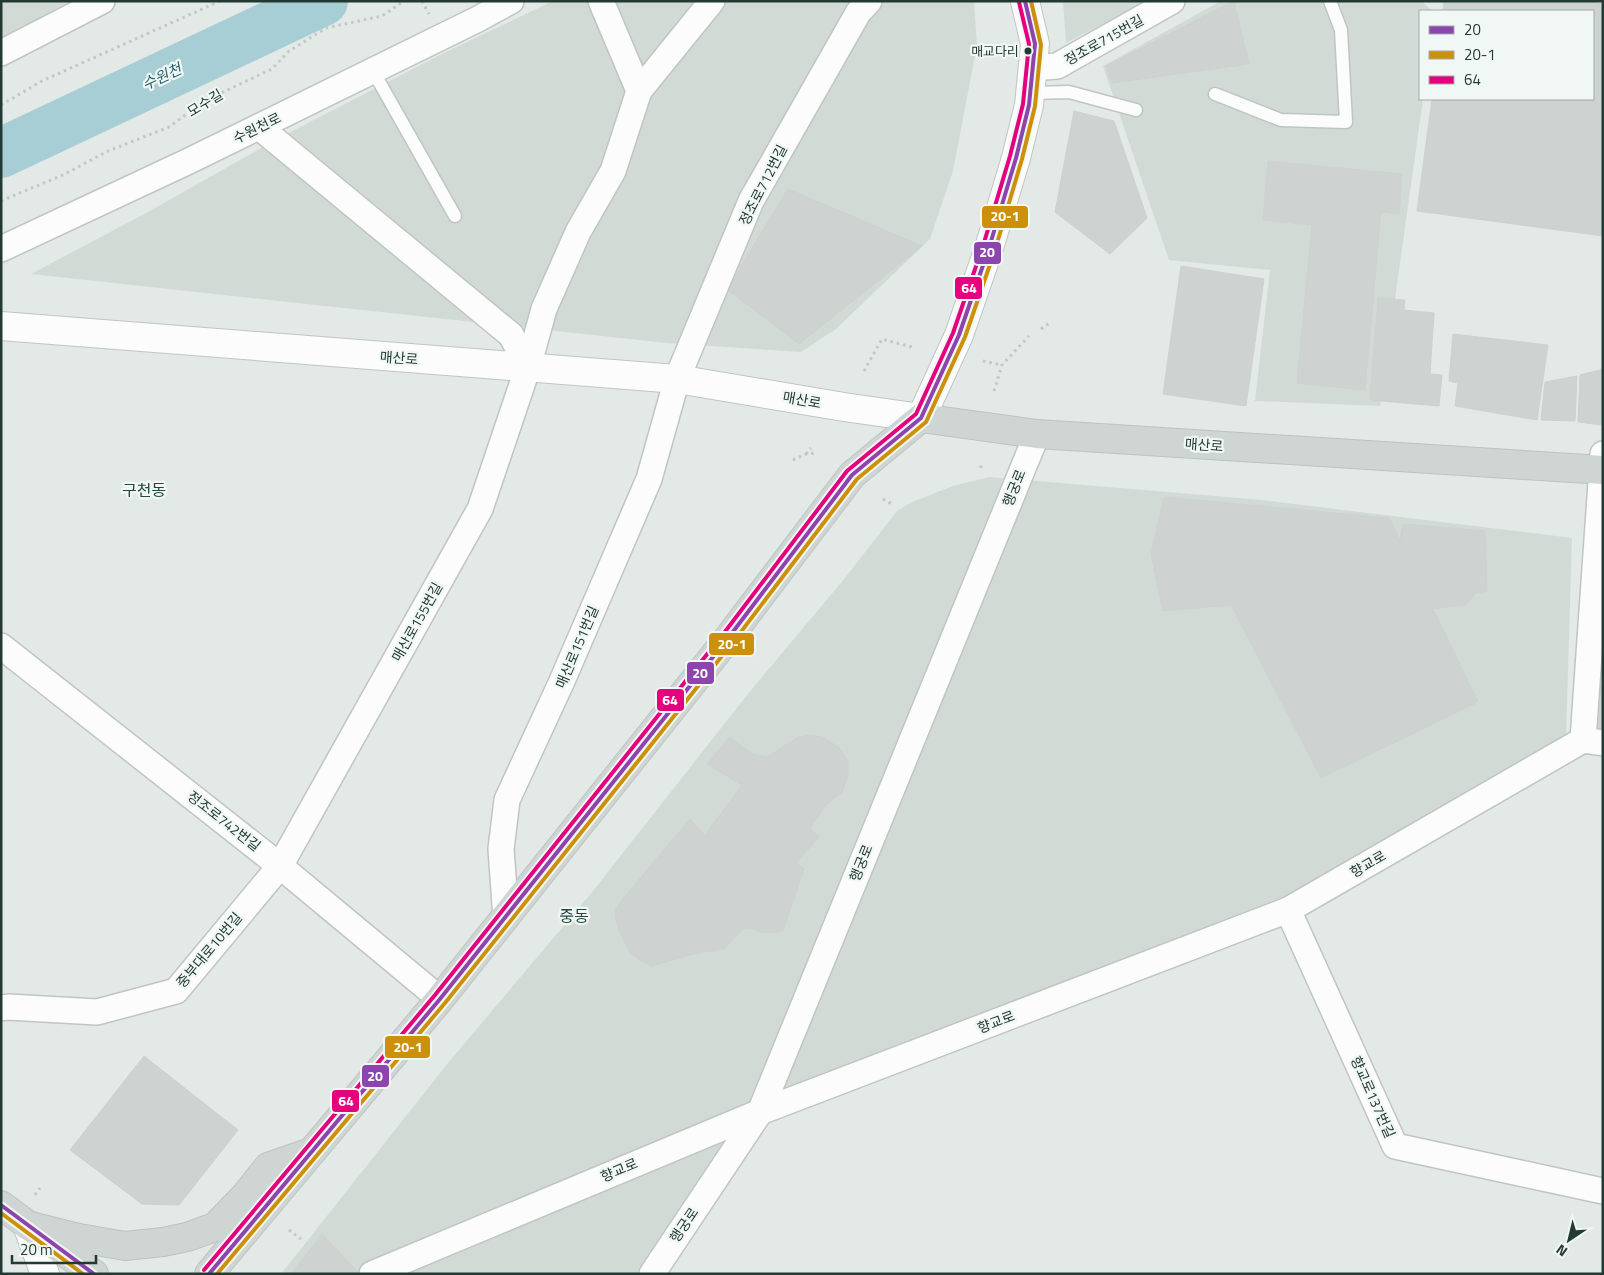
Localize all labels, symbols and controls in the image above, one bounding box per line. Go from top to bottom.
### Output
street label: 정조로715번길 [1060,9,1147,70]
legend [1419,10,1594,100]
text: 20 [1464,18,1481,41]
place label: 매교다리 [971,41,1019,61]
text: 20-1 [1464,43,1496,66]
marker: 매교다리 [1023,46,1033,56]
water label: 수원천 [138,56,187,96]
text: 64 [1464,68,1481,91]
street label: 모수길 [183,84,227,122]
street label: 수원천로 [229,107,285,148]
street label: 정조로712번길 [733,141,792,229]
line badge: 20-1 [981,205,1029,229]
text: 20-1 [990,205,1020,226]
line badge: 20 [973,241,1002,265]
text: 20 [979,241,995,262]
line badge: 64 [954,276,983,300]
text: 64 [961,277,977,298]
street label: 매산로 [379,346,419,369]
street label: 매산로 [781,386,823,413]
street label: 매산로 [1184,433,1224,456]
street label: 행궁로 [997,466,1031,510]
district label: 구천동 [122,478,166,502]
street label: 매산로155번길 [386,578,447,665]
street label: 매산로151번길 [550,602,603,691]
line badge: 20-1 [708,632,755,656]
text: 20-1 [717,633,747,654]
line badge: 20 [686,661,715,685]
text: 20 [692,662,708,683]
line badge: 64 [656,688,685,712]
text: 64 [662,689,678,710]
street label: 정조로742번길 [183,785,265,856]
street label: 행궁로 [844,841,878,885]
street label: 향교로 [1346,845,1390,882]
district label: 중동 [559,904,589,928]
street label: 중부대로10번길 [171,907,247,992]
street label: 향교로 [974,1005,1018,1038]
line badge: 20-1 [384,1035,431,1059]
text: 20-1 [393,1036,423,1057]
street label: 향교로137번길 [1346,1052,1401,1141]
line badge: 20 [361,1064,390,1088]
text: 20 [367,1065,383,1086]
line badge: 64 [331,1089,360,1113]
text: 64 [338,1090,354,1111]
street label: 향교로 [597,1152,641,1187]
street label: 행궁로 [664,1203,703,1247]
north arrow [1544,1215,1594,1265]
scale bar [12,1232,96,1264]
text: 20 m [20,1238,53,1261]
text: N [1551,1240,1571,1262]

